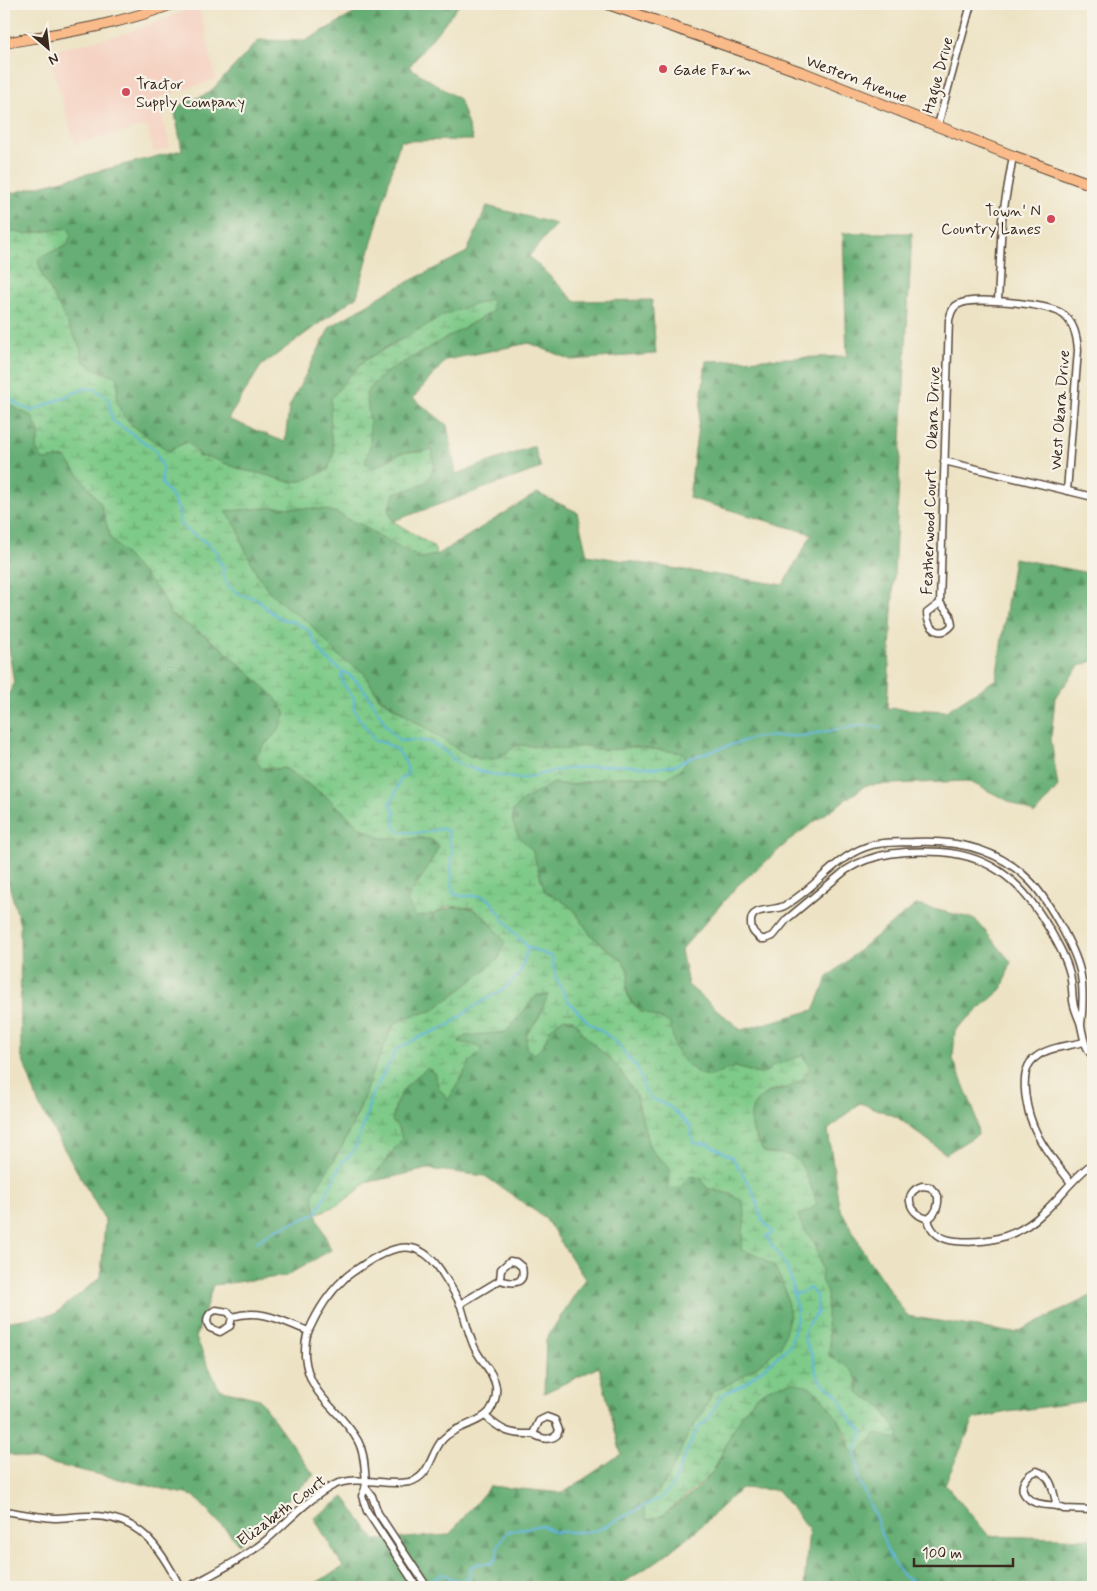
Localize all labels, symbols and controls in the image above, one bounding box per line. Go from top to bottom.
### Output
north arrow [22,22,72,72]
street label: Hague Drive [918,35,960,116]
text: N [45,48,62,69]
street label: Western Avenue [803,50,910,108]
place label: Gade Farm [673,60,751,81]
marker: Gade Farm [657,63,669,75]
place label: Tractor Supply Company [136,74,245,113]
marker: Tractor Supply Company [120,86,132,98]
place label: Town' N Country Lanes [941,201,1041,240]
marker: Town' N Country Lanes [1045,213,1057,225]
street label: West Okara Drive [1046,349,1075,471]
street label: Okara Drive [922,366,945,450]
street label: Featherwood Court [917,468,942,595]
street label: Elizabeth Court [233,1470,331,1552]
scale bar [914,1536,1013,1568]
text: 100 m [922,1544,962,1564]

